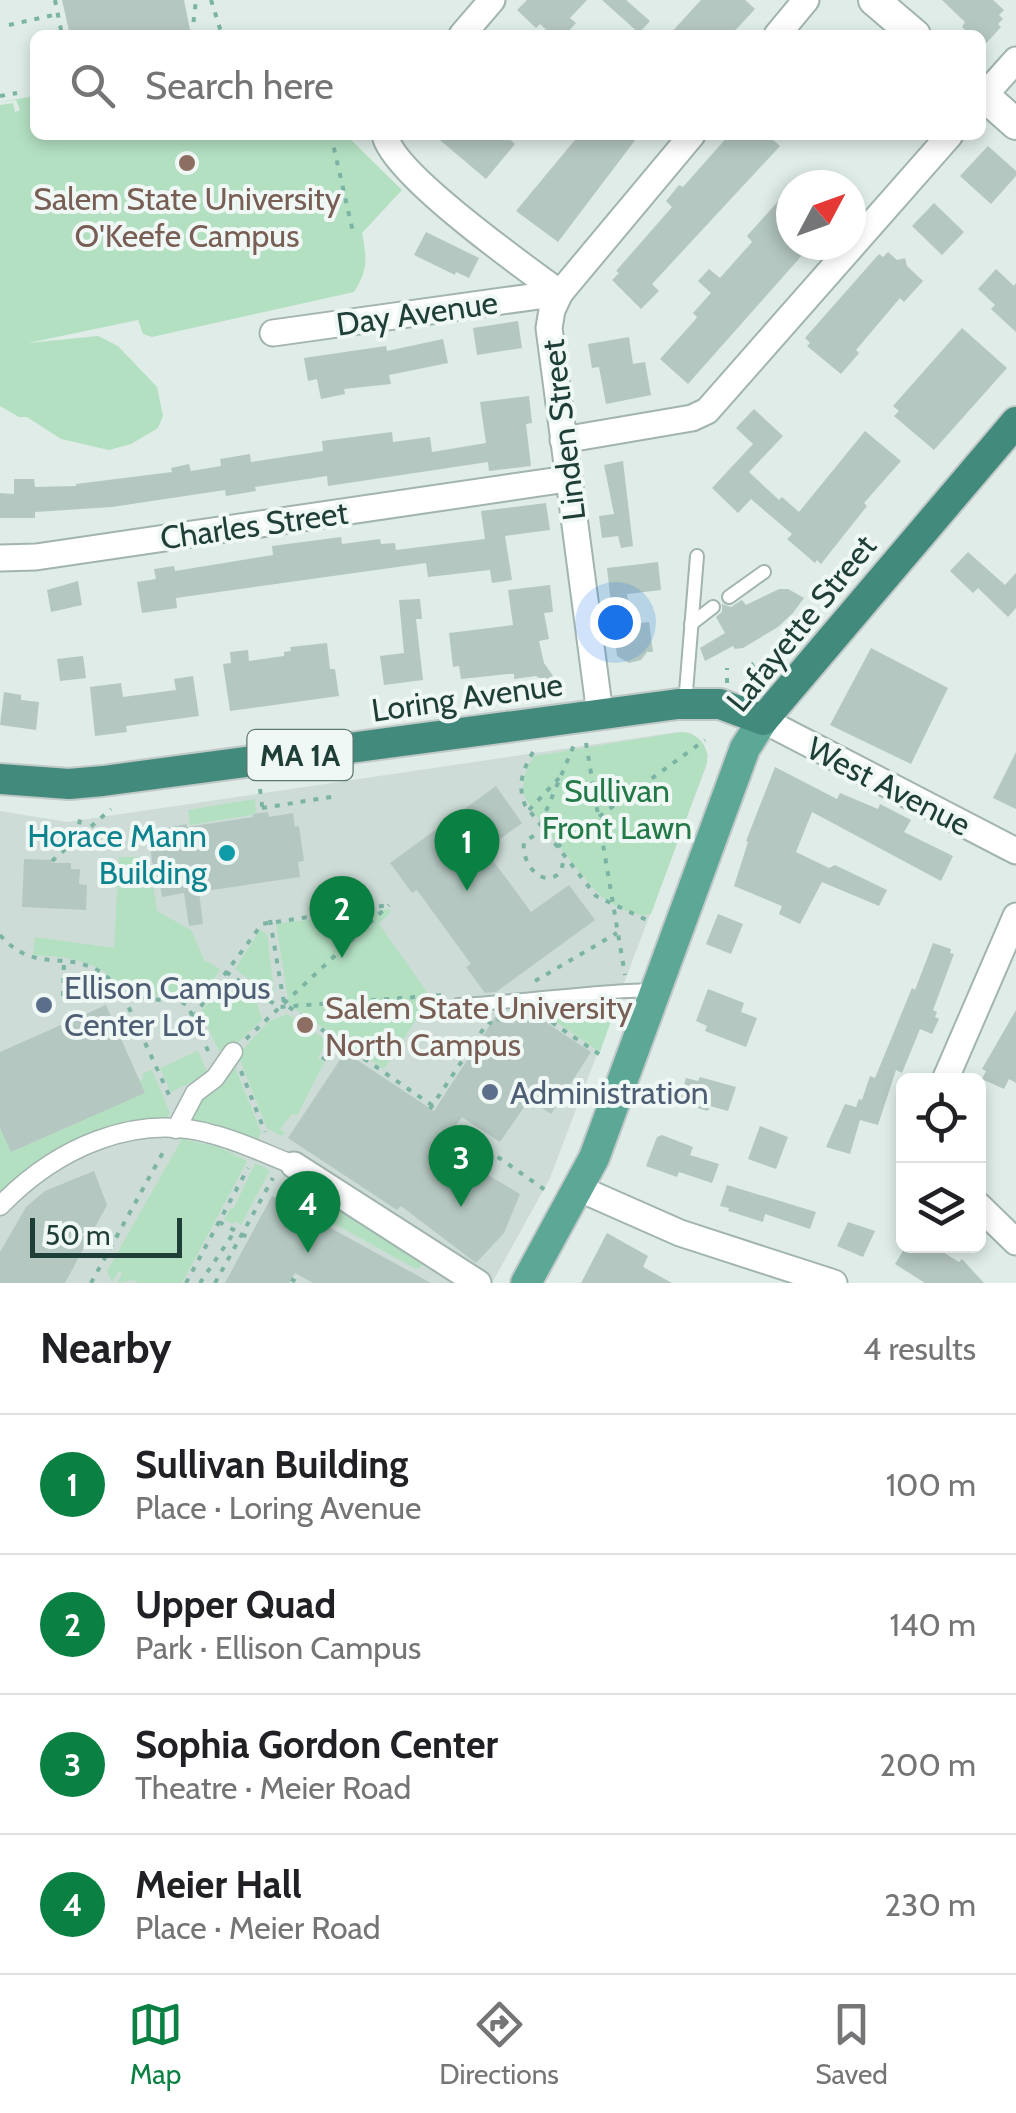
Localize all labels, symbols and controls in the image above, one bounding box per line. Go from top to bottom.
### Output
search box [30,30,986,140]
icon: search [65,58,120,113]
text: Search here [145,62,334,109]
marker: Salem State University O'Keefe Campus [176,152,198,174]
north arrow [776,170,866,260]
place label: Salem State University O'Keefe Campus [33,179,341,255]
street label: Day Avenue [334,282,500,344]
street label: Linden Street [533,337,593,523]
street label: Charles Street [158,493,351,557]
street label: Lafayette Street [718,527,884,719]
your location [590,597,641,648]
street label: Loring Avenue [369,664,565,730]
street label: West Avenue [801,728,977,844]
road number: MA 1A [248,730,352,780]
park label: Sullivan Front Lawn [542,771,692,847]
pin: 1 [434,808,500,891]
place label: Horace Mann Building [27,816,208,892]
marker: Horace Mann Building [216,842,238,864]
pin: 2 [310,876,374,958]
place label: Ellison Campus Center Lot [64,968,271,1044]
place label: Salem State University North Campus [325,988,633,1064]
marker: Ellison Campus Center Lot [33,994,55,1016]
marker: Salem State University North Campus [294,1014,316,1036]
place label: Administration [510,1073,709,1112]
map controls [896,1073,986,1253]
button: locate [896,1073,986,1163]
marker: Administration [479,1081,501,1103]
pin: 3 [428,1124,494,1207]
button: layers [896,1163,986,1253]
pin: 4 [276,1170,340,1253]
scale bar [30,1213,182,1258]
text: 50 m [45,1218,111,1252]
text: Nearby [40,1322,172,1374]
text: 4 results [863,1329,976,1368]
text: Sullivan Building [135,1441,408,1488]
text: 1 [67,1465,78,1504]
text: 100 m [886,1465,976,1504]
text: Place · Loring Avenue [135,1488,421,1527]
text: Upper Quad [135,1581,336,1628]
text: 2 [64,1605,81,1644]
text: 140 m [889,1605,976,1644]
text: Park · Ellison Campus [135,1628,421,1667]
text: Sophia Gordon Center [135,1721,498,1768]
text: 3 [64,1745,81,1784]
text: 200 m [879,1745,976,1784]
text: Theatre · Meier Road [135,1768,411,1807]
text: Meier Hall [135,1861,302,1908]
text: 4 [63,1885,82,1924]
text: 230 m [884,1885,976,1924]
text: Place · Meier Road [135,1908,381,1947]
tab: Map [128,1997,183,2091]
tab: Directions [439,1997,559,2091]
tab: Saved [815,1997,888,2091]

